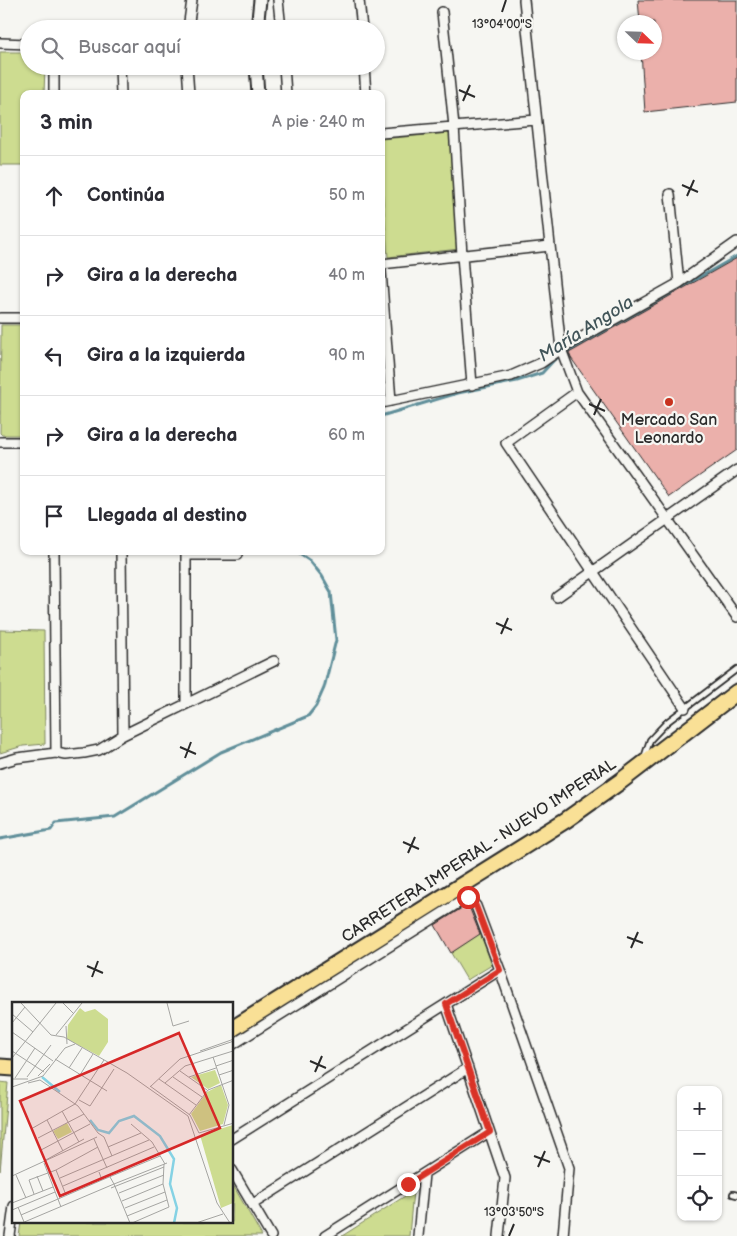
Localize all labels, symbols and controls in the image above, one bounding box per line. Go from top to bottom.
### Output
north arrow [617,15,662,60]
text: 13°04'00"S [472,17,532,32]
search box [20,20,385,75]
icon: search [38,34,66,62]
text: Buscar aquí [78,36,181,59]
text: 3 min [40,110,93,135]
text: A pie · 240 m [272,113,365,132]
icon: ahead [40,182,68,210]
text: Continúa [87,184,165,207]
text: 50 m [329,186,365,205]
icon: right [40,262,68,290]
text: Gira a la derecha [87,264,237,287]
text: 40 m [328,266,365,285]
water label: María Angola [535,292,637,366]
icon: left [40,342,68,370]
text: Gira a la izquierda [87,344,245,367]
text: 90 m [329,346,365,365]
marker: Mercado San Leonardo [663,396,675,408]
place label: Mercado San Leonardo [621,411,717,448]
icon: right [40,422,68,450]
text: Gira a la derecha [87,424,237,447]
text: 60 m [328,426,365,445]
icon: arrive [40,502,68,530]
text: Llegada al destino [87,504,247,527]
street label: CARRETERA IMPERIAL - NUEVO IMPERIAL [338,755,620,947]
route start [457,886,480,909]
inset map [12,1002,234,1224]
map controls [677,1086,722,1221]
button: + [677,1086,722,1131]
button: − [677,1131,722,1176]
route end [397,1173,420,1196]
button: locate [677,1176,722,1221]
text: 13°03'50"S [484,1205,544,1220]

